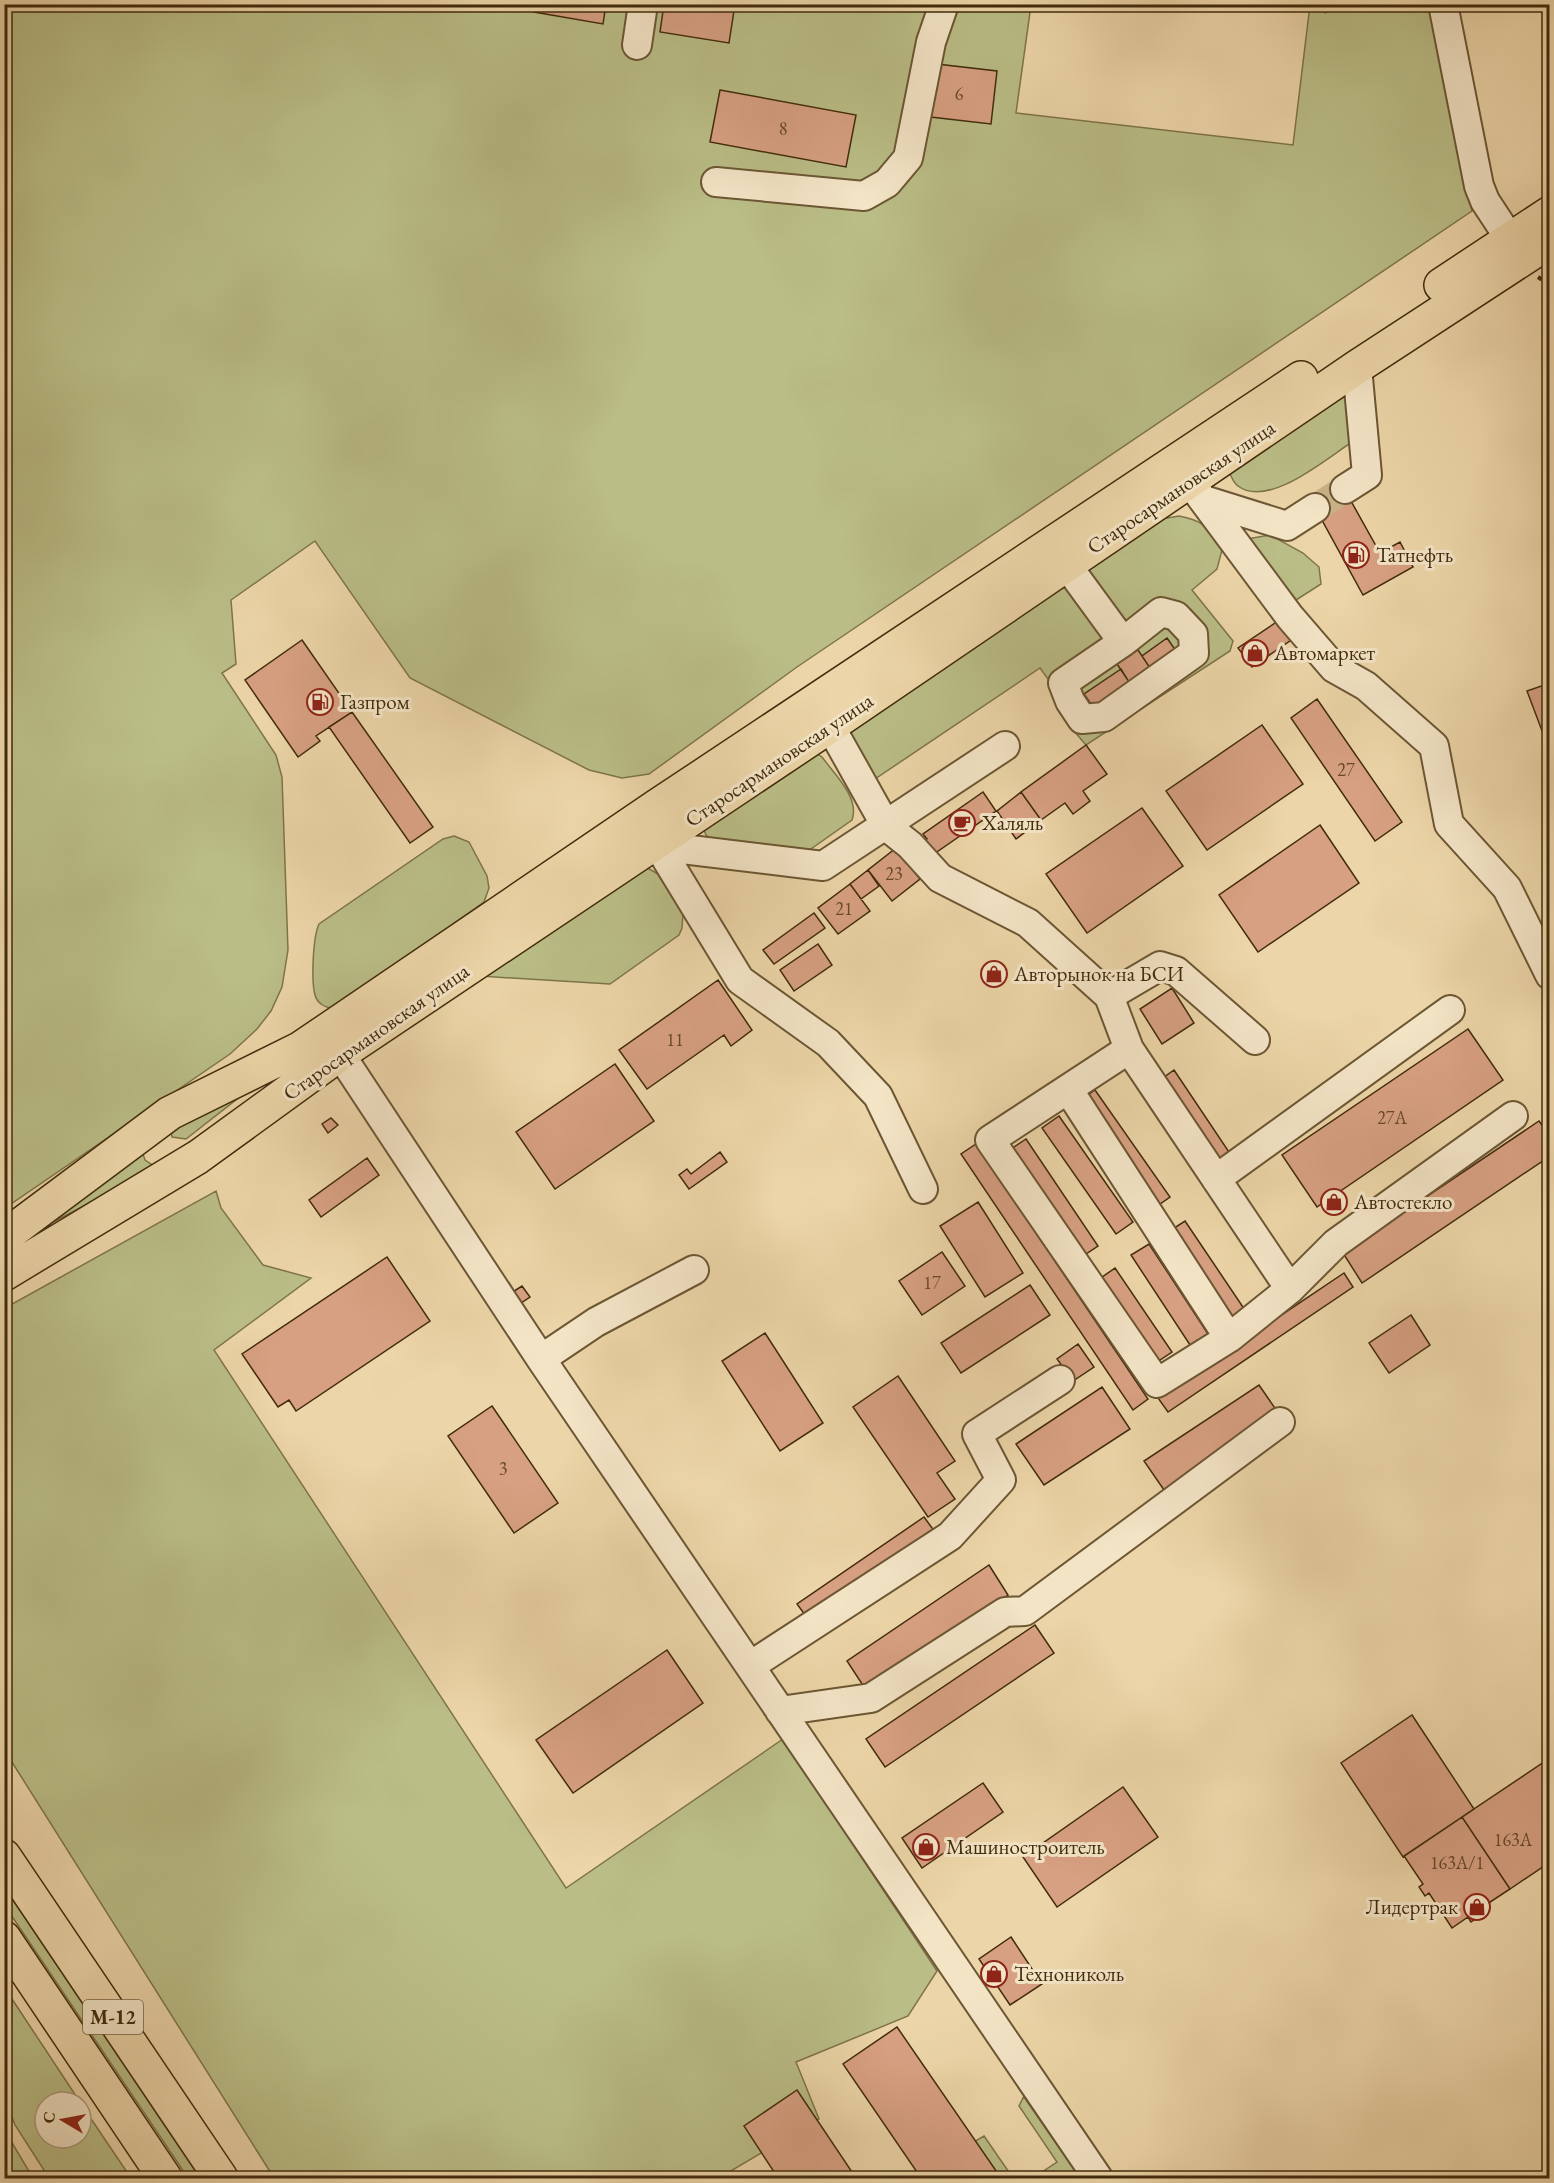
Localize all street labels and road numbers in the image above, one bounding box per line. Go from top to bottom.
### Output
street label: Старосармановская улица [1081,413,1280,560]
street label: Старосармановская улица [679,686,878,833]
street label: Старосармановская улица [277,957,475,1106]
road number: М-12 [83,2000,143,2034]

